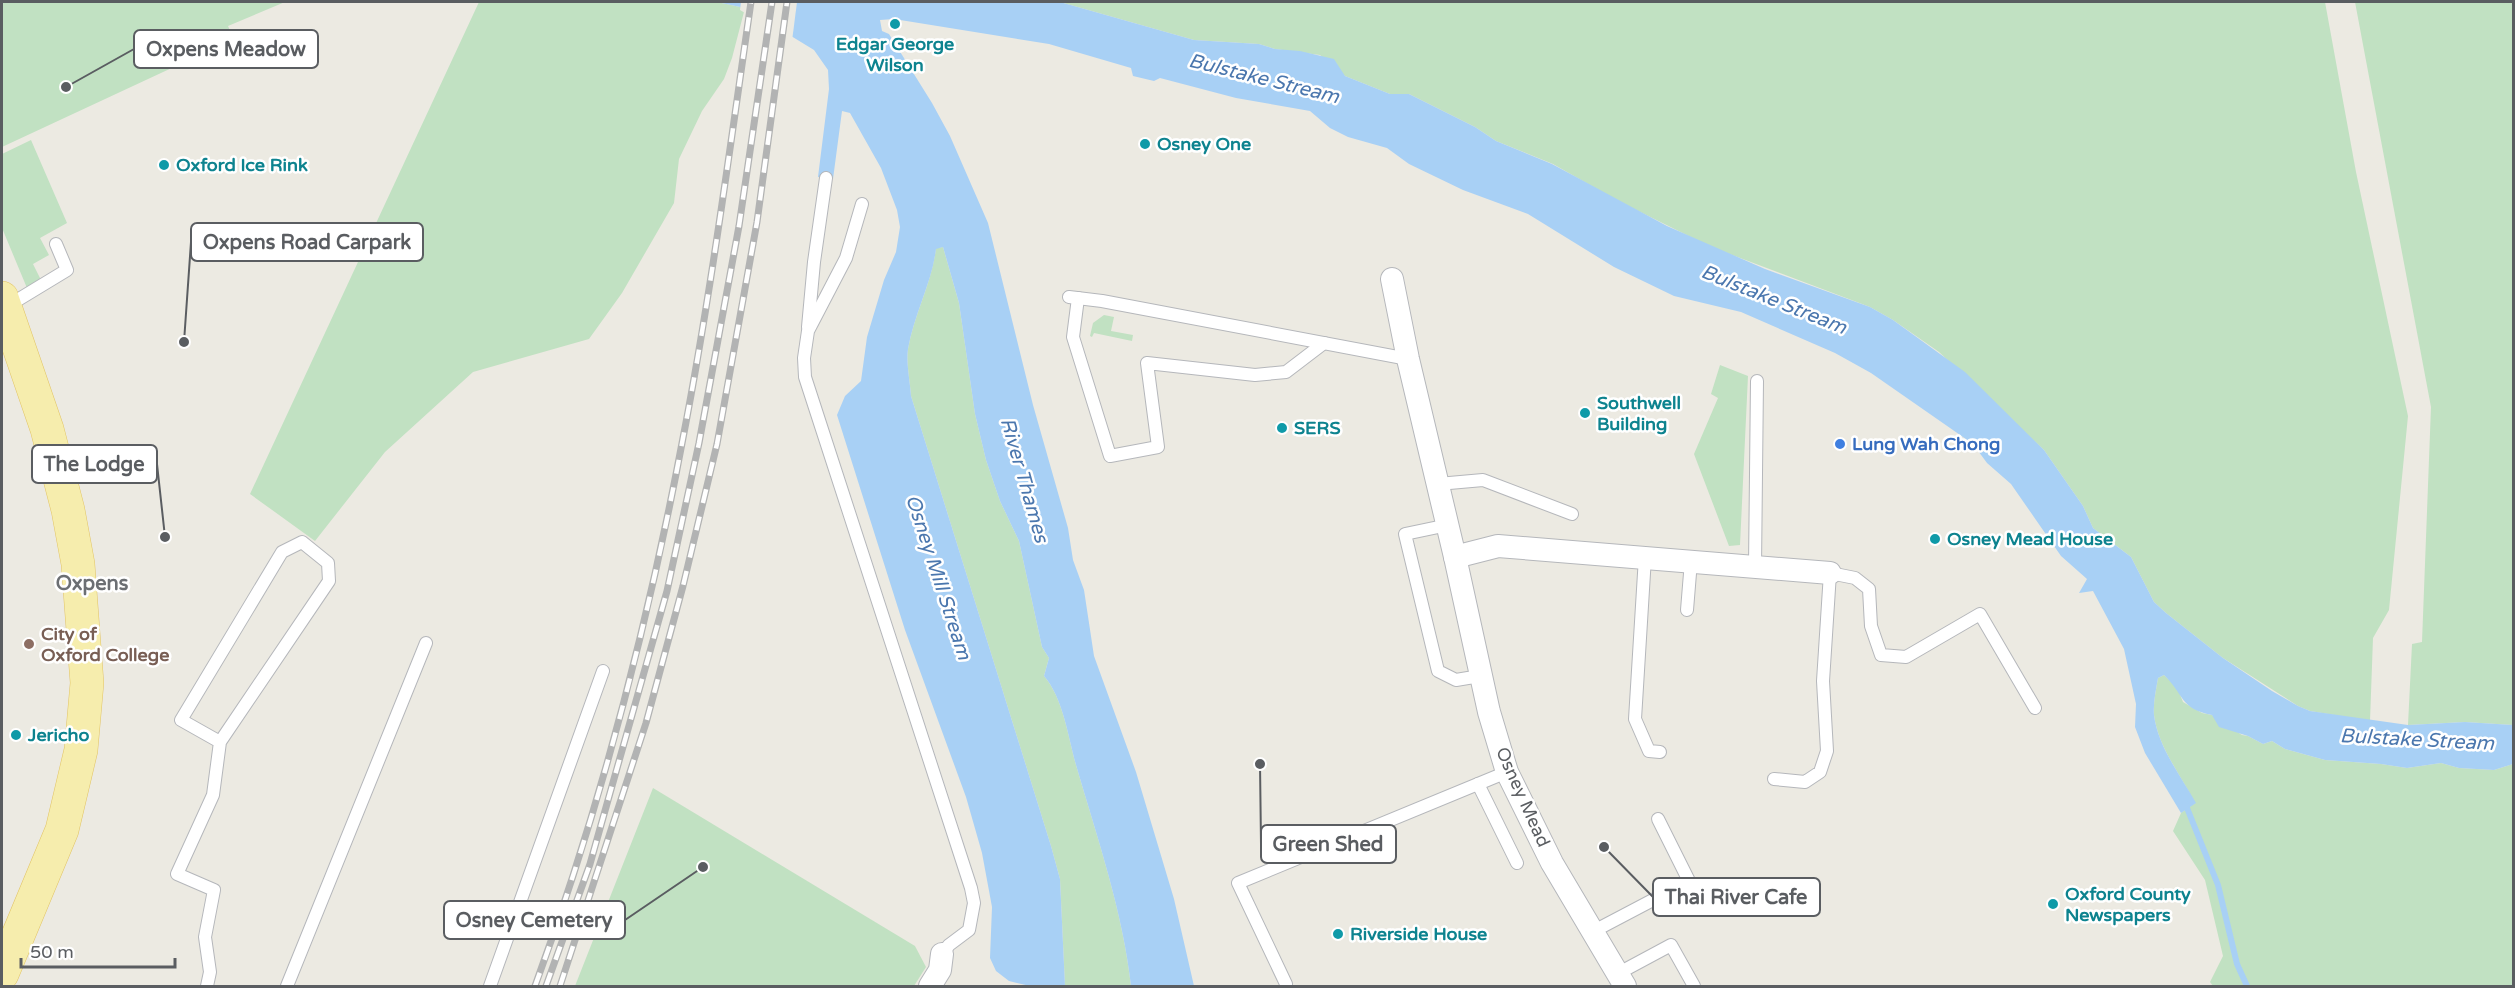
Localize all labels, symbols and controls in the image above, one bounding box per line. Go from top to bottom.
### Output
marker: Edgar George Wilson [888,17,902,31]
callout: Oxpens Meadow [134,30,318,68]
place label: Edgar George Wilson [836,33,954,76]
text: Oxpens Meadow [146,38,306,62]
water label: Bulstake Stream [1186,49,1342,109]
place label: Osney One [1157,133,1251,155]
marker: Osney One [1138,137,1152,151]
place label: Oxford Ice Rink [176,154,308,176]
marker: Oxford Ice Rink [157,158,171,172]
callout: Oxpens Road Carpark [191,223,423,261]
text: Oxpens Road Carpark [203,231,411,255]
water label: Bulstake Stream [1698,260,1850,340]
place label: Southwell Building [1597,392,1681,435]
marker: Southwell Building [1578,406,1592,420]
water label: River Thames [995,415,1054,547]
place label: SERS [1294,417,1340,439]
marker: SERS [1275,421,1289,435]
place label: Lung Wah Chong [1852,433,2000,455]
marker: Lung Wah Chong [1833,437,1847,451]
callout: The Lodge [32,445,157,483]
text: The Lodge [43,453,145,477]
water label: Osney Mill Stream [900,492,976,663]
place label: Osney Mead House [1947,528,2113,550]
marker: Osney Mead House [1928,532,1942,546]
district label: Oxpens [56,572,129,596]
place label: City of Oxford College [41,623,169,666]
marker: City of Oxford College [22,637,36,651]
place label: Jericho [27,724,90,746]
water label: Bulstake Stream [2339,724,2495,756]
marker: Jericho [9,728,23,742]
street label: Osney Mead [1491,743,1555,851]
callout: Green Shed [1261,825,1396,863]
text: Green Shed [1273,833,1383,857]
callout: Thai River Cafe [1653,878,1820,916]
place label: Oxford County Newspapers [2065,883,2191,926]
text: Thai River Cafe [1664,886,1807,910]
marker: Oxford County Newspapers [2046,897,2060,911]
callout: Osney Cemetery [444,901,625,939]
text: Osney Cemetery [456,909,613,933]
place label: Riverside House [1350,923,1487,945]
marker: Riverside House [1331,927,1345,941]
scale bar [21,931,176,969]
text: 50 m [30,941,74,963]

